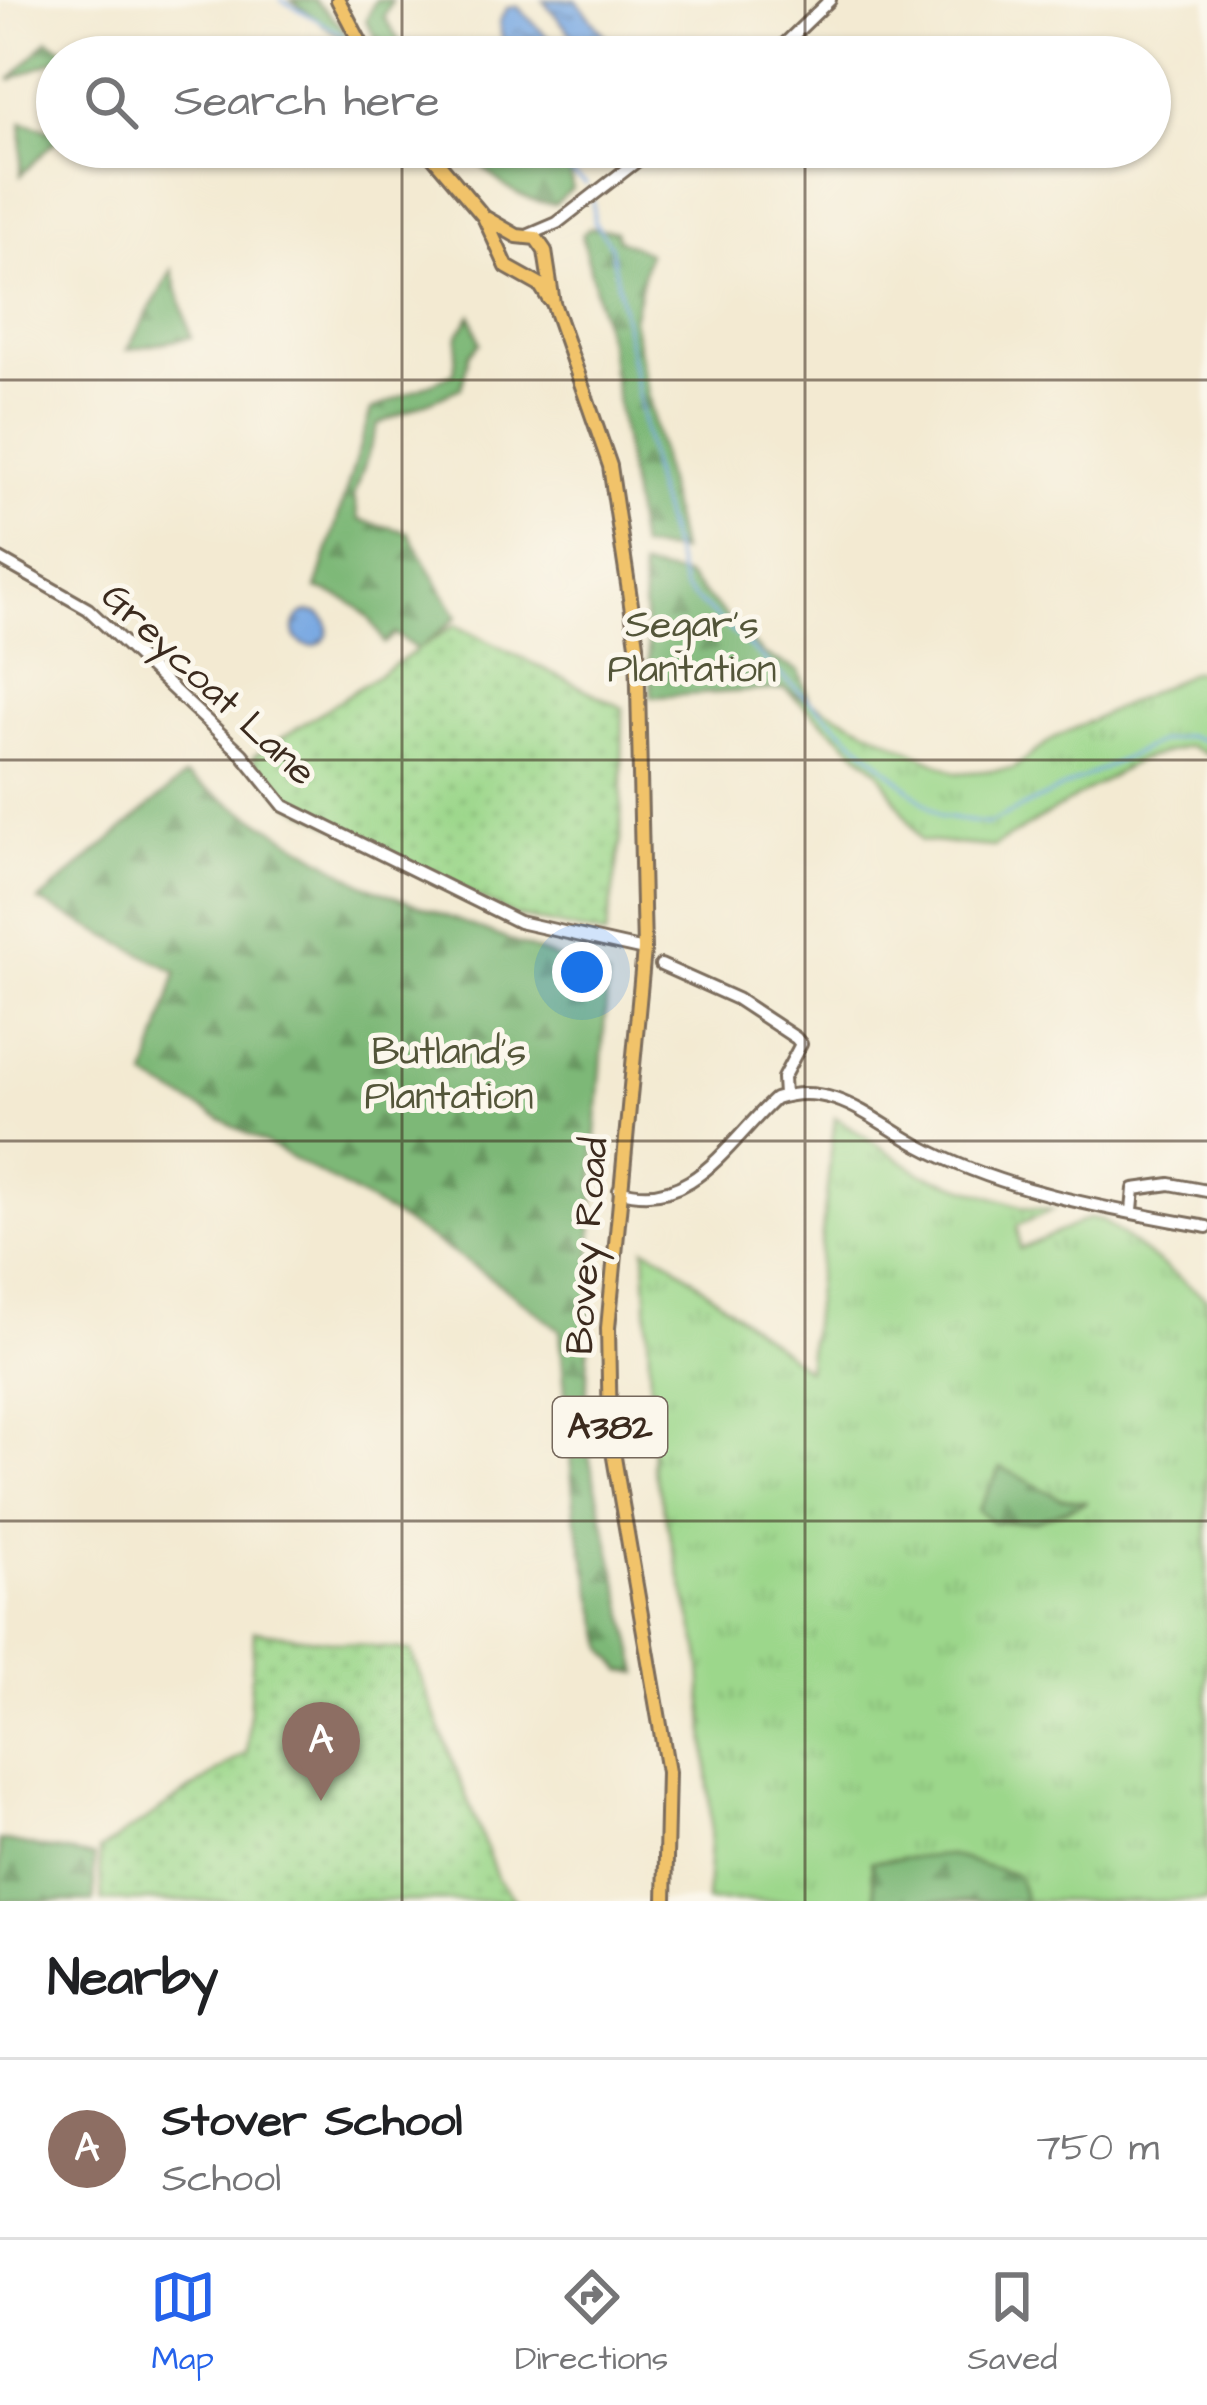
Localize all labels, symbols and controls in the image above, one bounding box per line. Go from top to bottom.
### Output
search box [36,36,1171,168]
icon: search [78,69,144,135]
text: Search here [174,71,440,133]
street label: Greycoat Lane [88,571,327,800]
park label: Segar's Plantation [607,599,777,698]
your location [552,942,612,1002]
park label: Butland's Plantation [364,1026,534,1125]
street label: Bovey Road [553,1136,624,1356]
road number: A382 [553,1397,667,1457]
pin: A [282,1702,360,1801]
text: Nearby [48,1944,218,2015]
text: Stover School [162,2091,462,2153]
text: A [75,2122,99,2176]
text: 750 m [1037,2122,1159,2176]
text: School [162,2153,281,2207]
tab: Map [150,2264,216,2382]
tab: Directions [515,2264,668,2382]
tab: Saved [967,2264,1057,2382]

